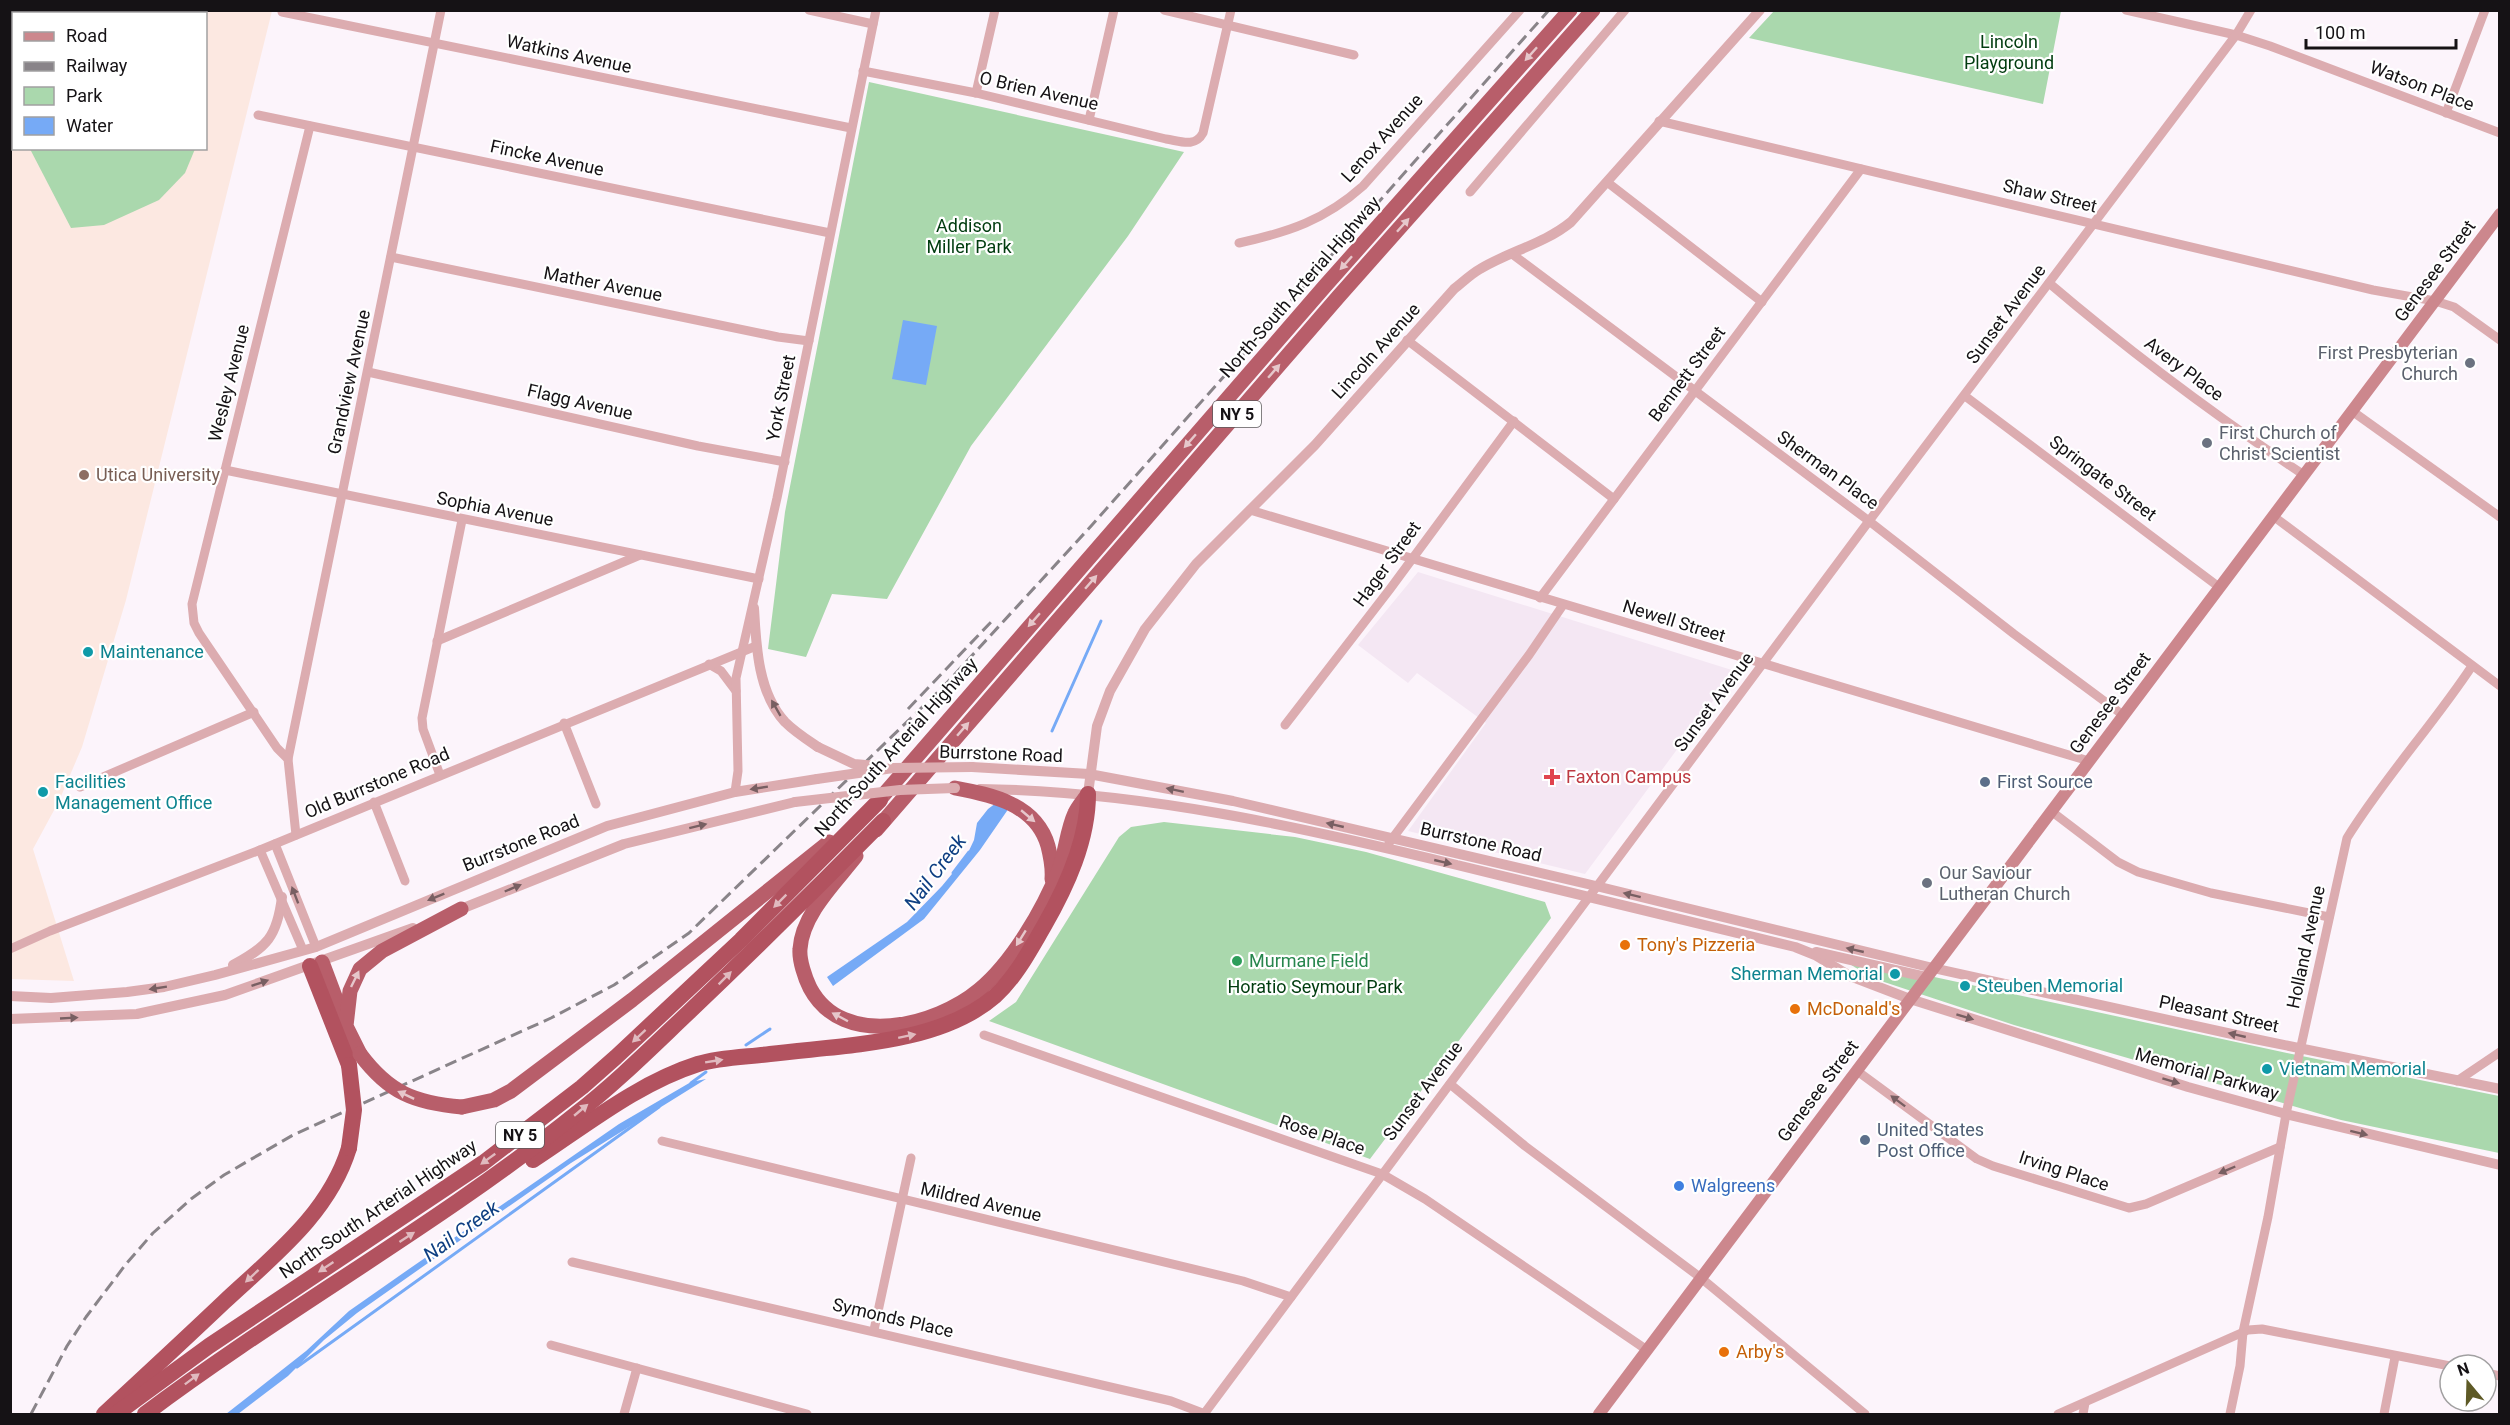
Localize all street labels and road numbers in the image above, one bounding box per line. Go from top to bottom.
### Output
street label: Watkins Avenue [505,30,634,77]
street label: Watson Place [2367,56,2477,115]
street label: O Brien Avenue [978,67,1101,114]
street label: Lenox Avenue [1337,89,1427,186]
street label: Fincke Avenue [488,135,606,180]
street label: Shaw Street [2001,174,2099,217]
street label: North-South Arterial Highway [1215,191,1384,382]
street label: Genesee Street [2390,216,2480,326]
street label: Sunset Avenue [1962,260,2050,367]
street label: Mather Avenue [542,262,664,305]
street label: Lincoln Avenue [1327,299,1424,403]
street label: Grandview Avenue [323,308,374,456]
street label: Wesley Avenue [204,322,253,444]
street label: Bennett Street [1644,322,1729,426]
street label: Avery Place [2141,332,2228,405]
street label: York Street [762,353,799,443]
street label: Flagg Avenue [525,379,635,424]
road number: NY 5 [1213,401,1261,427]
street label: Sherman Place [1773,426,1883,514]
street label: Springate Street [2046,431,2161,525]
street label: Sophia Avenue [435,487,555,530]
street label: Hager Street [1349,517,1425,610]
street label: Newell Street [1620,595,1728,646]
street label: Sunset Avenue [1670,648,1758,755]
street label: Genesee Street [2065,648,2155,758]
street label: North-South Arterial Highway [810,653,982,840]
street label: Burrstone Road [939,741,1063,766]
street label: Old Burrstone Road [301,743,452,823]
street label: Burrstone Road [459,810,582,875]
street label: Burrstone Road [1418,817,1544,866]
street label: Holland Avenue [2282,884,2329,1010]
street label: Pleasant Street [2157,991,2281,1036]
street label: Genesee Street [1773,1036,1863,1146]
street label: Sunset Avenue [1379,1037,1467,1144]
street label: Memorial Parkway [2133,1043,2282,1104]
street label: Rose Place [1277,1110,1368,1159]
road number: NY 5 [496,1122,544,1148]
street label: North-South Arterial Highway [275,1134,481,1283]
street label: Irving Place [2017,1146,2112,1195]
street label: Mildred Avenue [919,1177,1044,1226]
street label: Symonds Place [831,1293,956,1342]

